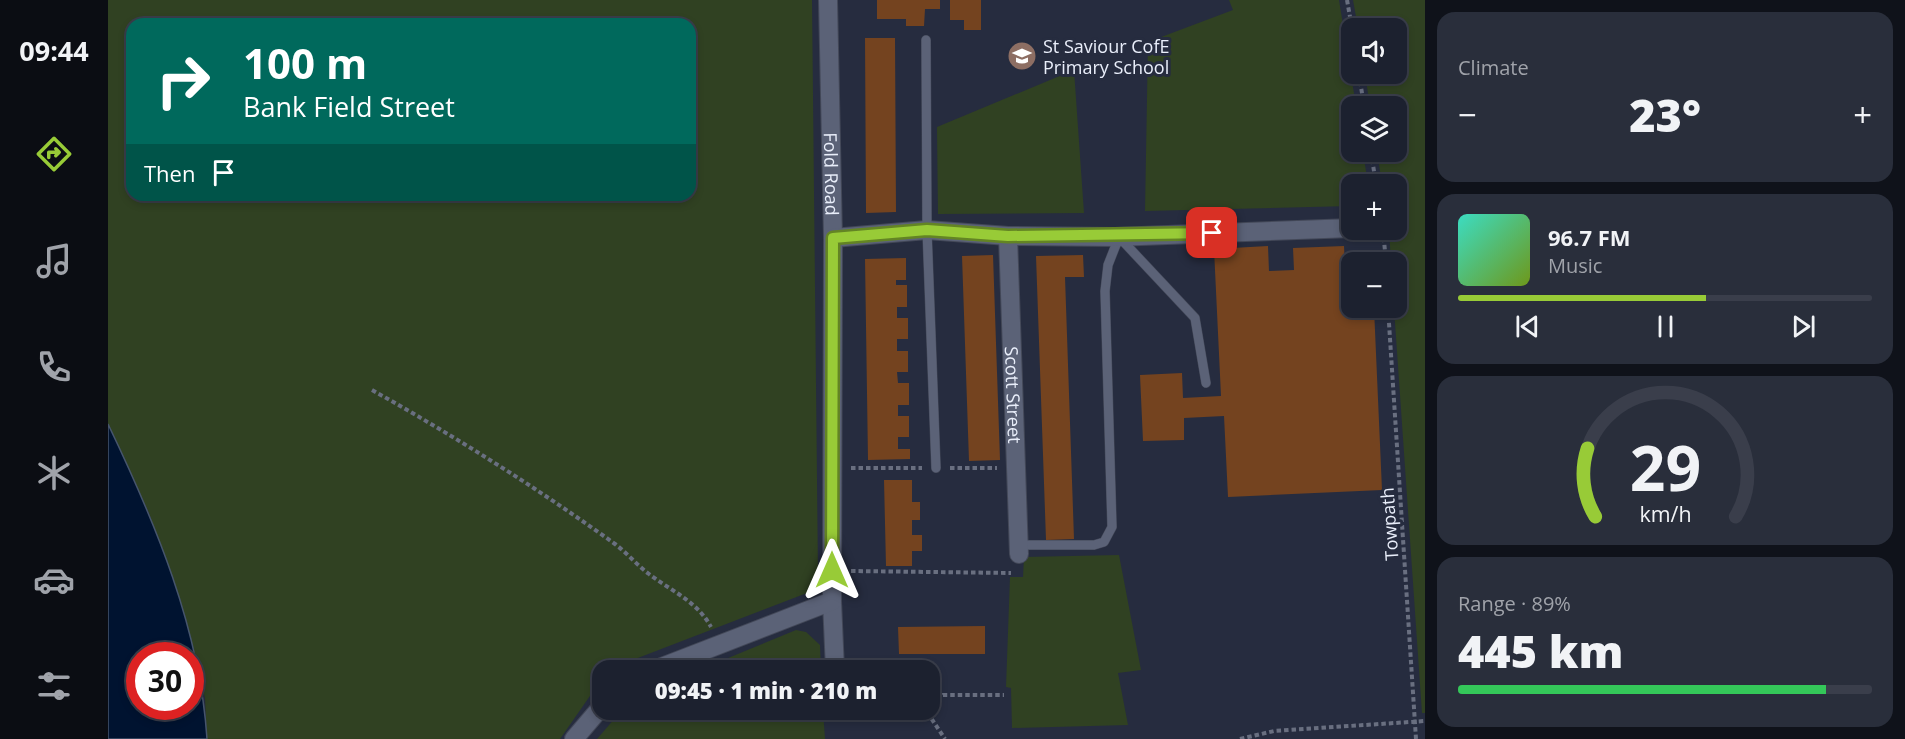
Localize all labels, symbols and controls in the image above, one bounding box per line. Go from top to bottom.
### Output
map controls [1341,18,1407,318]
button: sound [1341,18,1407,84]
text: 09:44 [19,32,89,69]
text: 100 m [243,34,367,91]
place label: St Saviour CofE Primary School [1043,34,1170,79]
school or university icon: St Saviour CofE Primary School [1006,40,1038,72]
icon: right [144,42,222,120]
text: Climate [1458,54,1529,81]
text: 23° [1629,84,1701,145]
text: Bank Field Street [243,88,455,125]
text: − [1458,92,1477,137]
text: + [1853,92,1872,137]
button: layers [1341,96,1407,162]
street label: Fold Road [819,132,845,216]
icon: directions [33,133,75,175]
icon: arrive [207,156,240,189]
text: Then [144,158,195,188]
button: + [1341,174,1407,240]
pin [1186,207,1237,258]
icon: arrive [1195,216,1228,249]
text: 96.7 FM [1548,222,1631,252]
icon: music [33,240,75,282]
button: − [1341,252,1407,318]
text: Music [1548,252,1602,279]
icon: previous [1511,310,1544,343]
icon: pause [1649,310,1682,343]
icon: next [1787,310,1820,343]
icon: phone [33,346,75,388]
street label: Scott Street [1000,346,1027,444]
text: 29 [1629,425,1701,510]
icon: climate [33,452,75,494]
street label: Towpath [1374,487,1404,561]
text: km/h [1639,500,1691,529]
position arrow [800,538,864,602]
icon: car [33,559,75,601]
text: Range · 89% [1458,590,1571,617]
text: 445 km [1458,620,1623,681]
speed limit sign: 30 [126,642,204,720]
icon: filters [33,665,75,707]
text: 09:45 · 1 min · 210 m [655,675,877,705]

